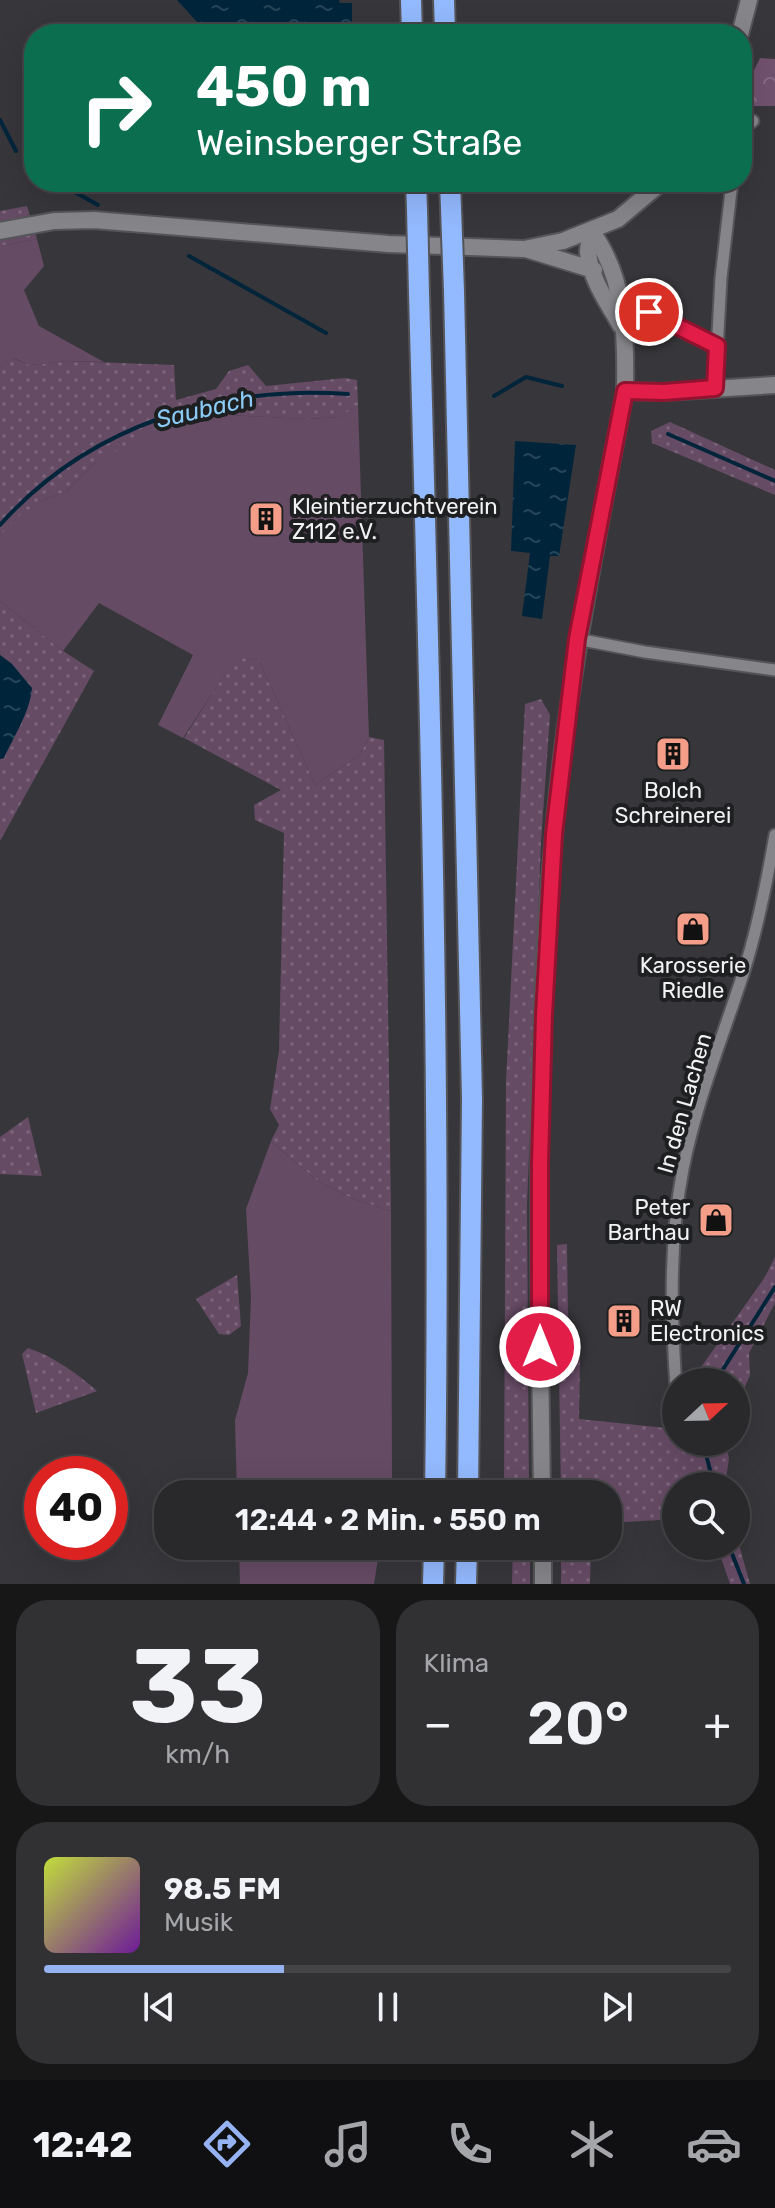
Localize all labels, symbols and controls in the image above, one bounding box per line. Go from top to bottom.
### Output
text: 450 m [196,54,372,120]
icon: right [64,56,168,160]
text: Weinsberger Straße [196,121,522,164]
pin [615,278,683,346]
icon: arrive [627,290,671,334]
water label: Saubach [153,384,257,434]
place label: Kleintierzuchtverein Z112 e.V. [292,493,498,545]
building icon: Kleintierzuchtverein Z112 e.V. [247,500,285,538]
building icon: Bolch Schreinerei [654,735,692,773]
place label: Bolch Schreinerei [615,777,731,829]
shop icon: Karosserie Riedle [674,910,712,948]
place label: Karosserie Riedle [640,952,746,1004]
street label: In den Lachen [652,1030,717,1176]
place label: Peter Barthau [607,1194,691,1246]
shop icon: Peter Barthau [697,1201,735,1239]
place label: RW Electronics [650,1295,765,1347]
building icon: RW Electronics [605,1302,643,1340]
position arrow [498,1305,582,1389]
north arrow [662,1368,750,1456]
map controls [662,1368,750,1560]
speed limit sign: 40 [24,1456,128,1560]
button: search [662,1472,750,1560]
text: 12:44 · 2 Min. · 550 m [235,1502,541,1538]
text: 33 [129,1625,266,1748]
text: Klima [424,1648,489,1679]
text: 20° [527,1688,629,1759]
text: − [424,1698,452,1750]
text: + [704,1698,731,1750]
text: km/h [165,1739,230,1770]
text: 98.5 FM [164,1871,281,1907]
text: Musik [164,1907,233,1938]
icon: previous [137,1985,181,2029]
icon: pause [366,1985,410,2029]
icon: next [595,1985,639,2029]
icon: directions [199,2116,255,2172]
icon: music [320,2116,376,2172]
icon: phone [442,2116,498,2172]
icon: climate [564,2116,620,2172]
icon: car [686,2116,742,2172]
text: 12:42 [33,2123,133,2166]

